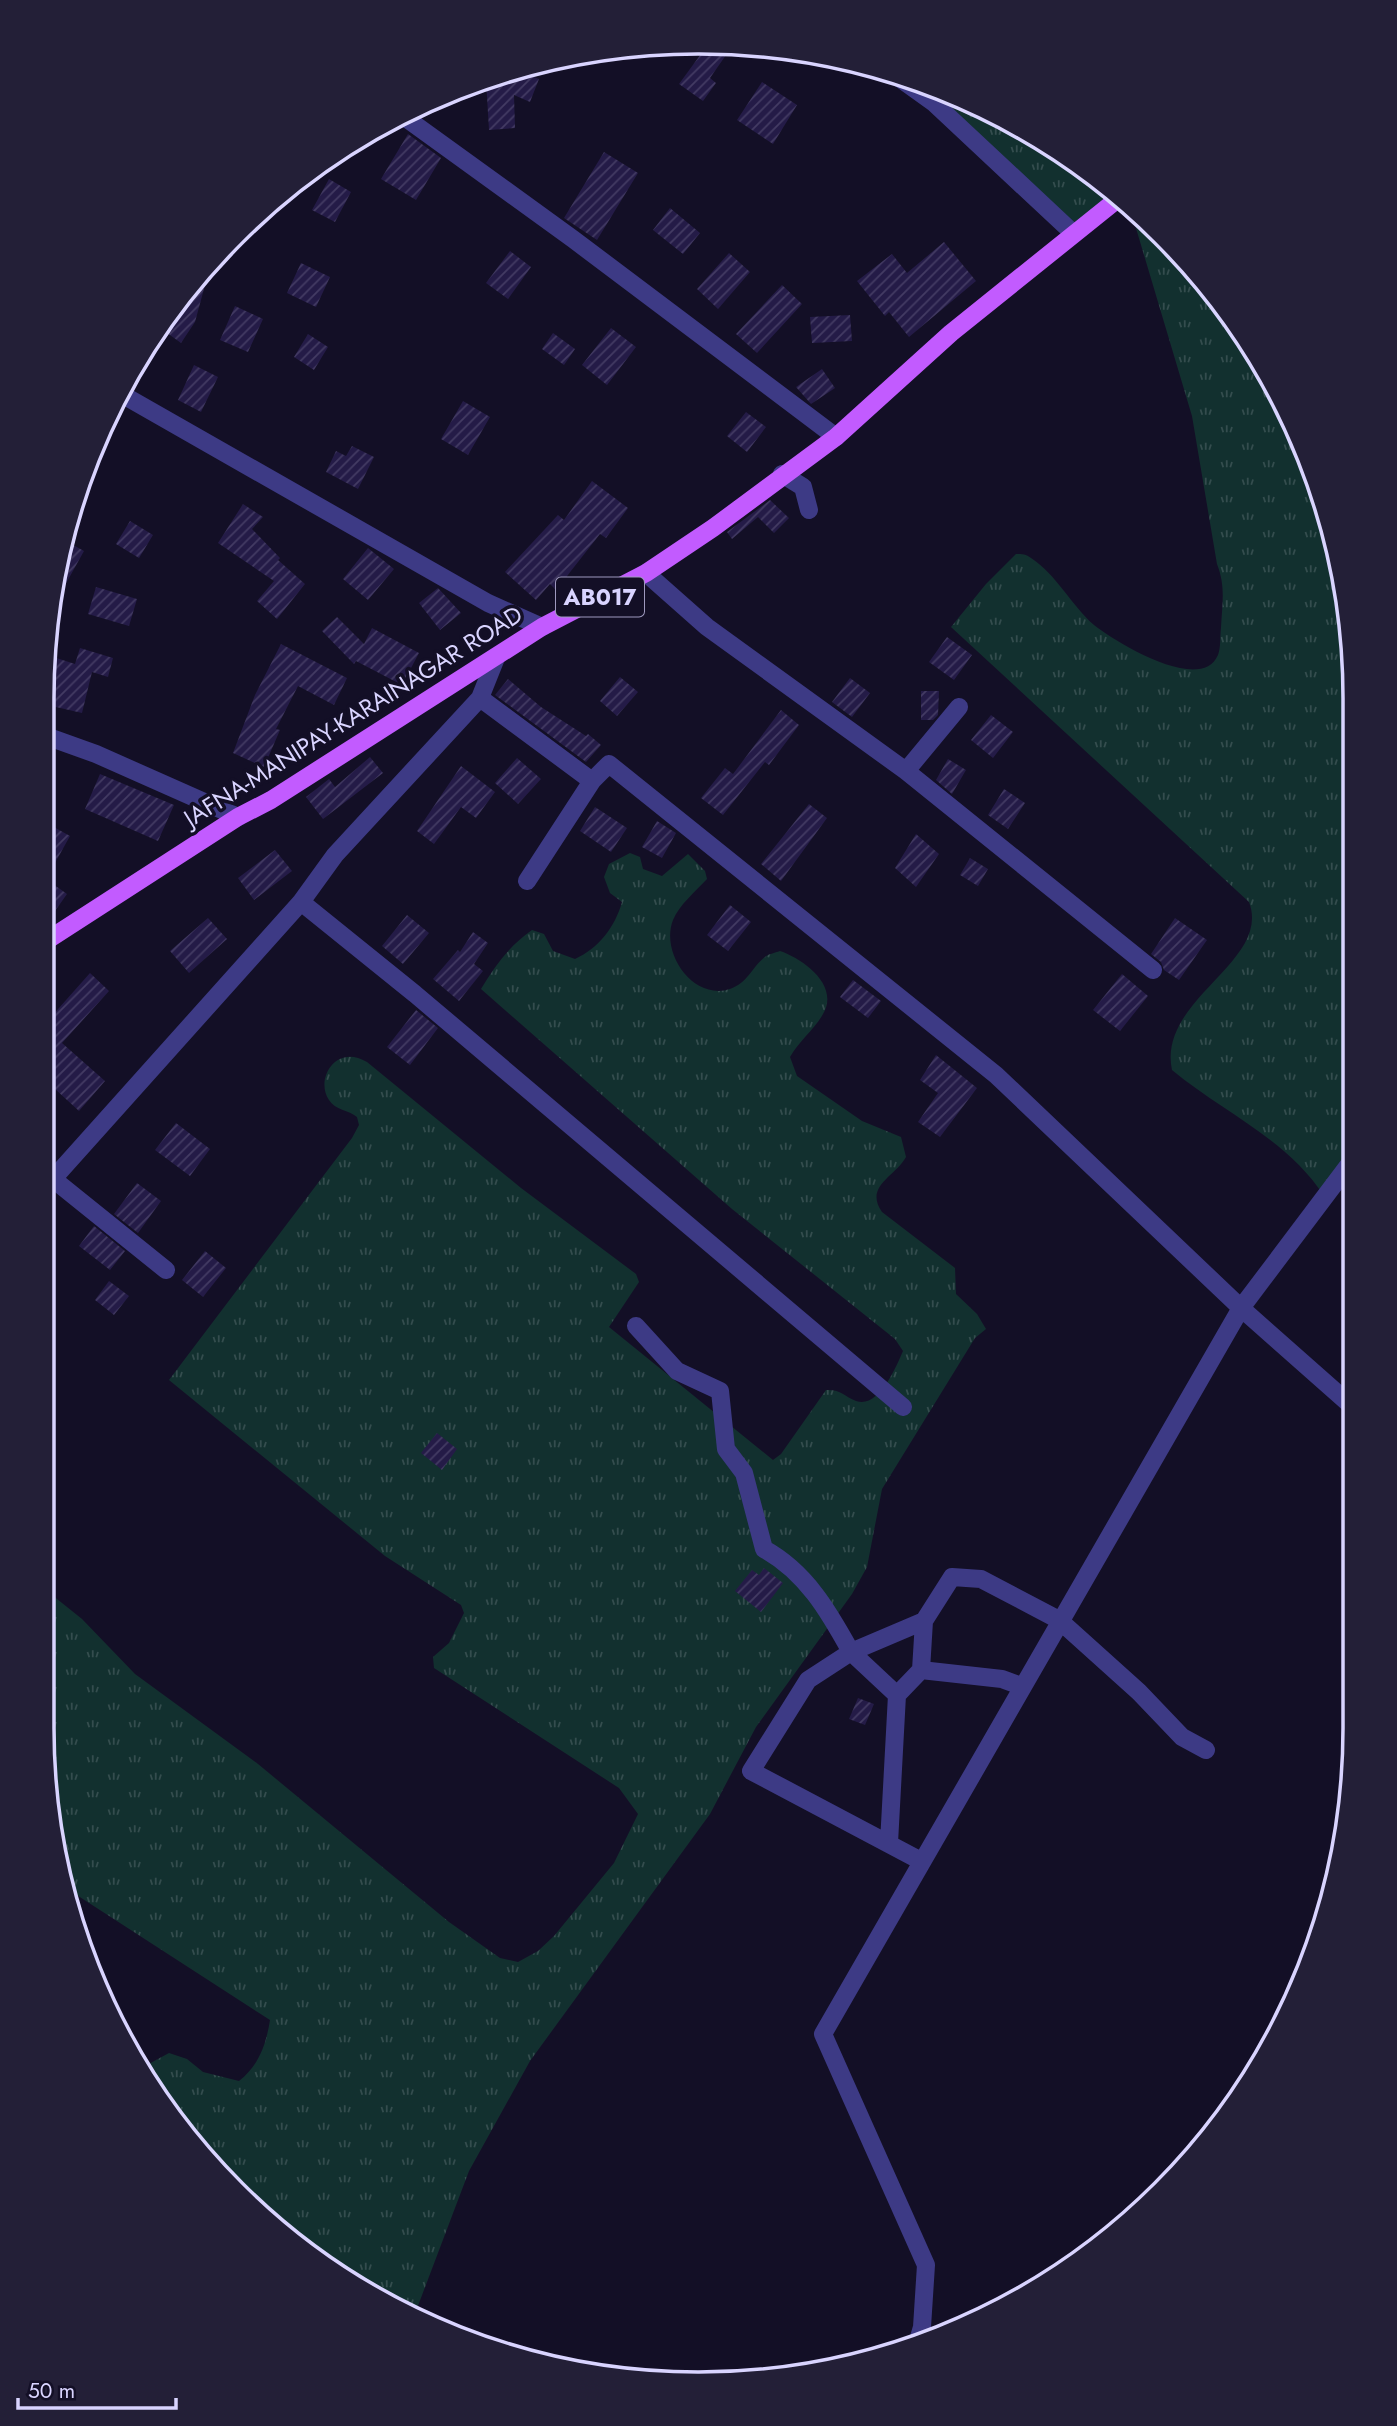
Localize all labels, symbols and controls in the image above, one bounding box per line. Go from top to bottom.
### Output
road number: AB017 [556,578,644,617]
street label: JAFNA-MANIPAY-KARAINAGAR ROAD [174,597,529,837]
scale bar [18,2366,175,2410]
text: 50 m [28,2376,75,2406]

